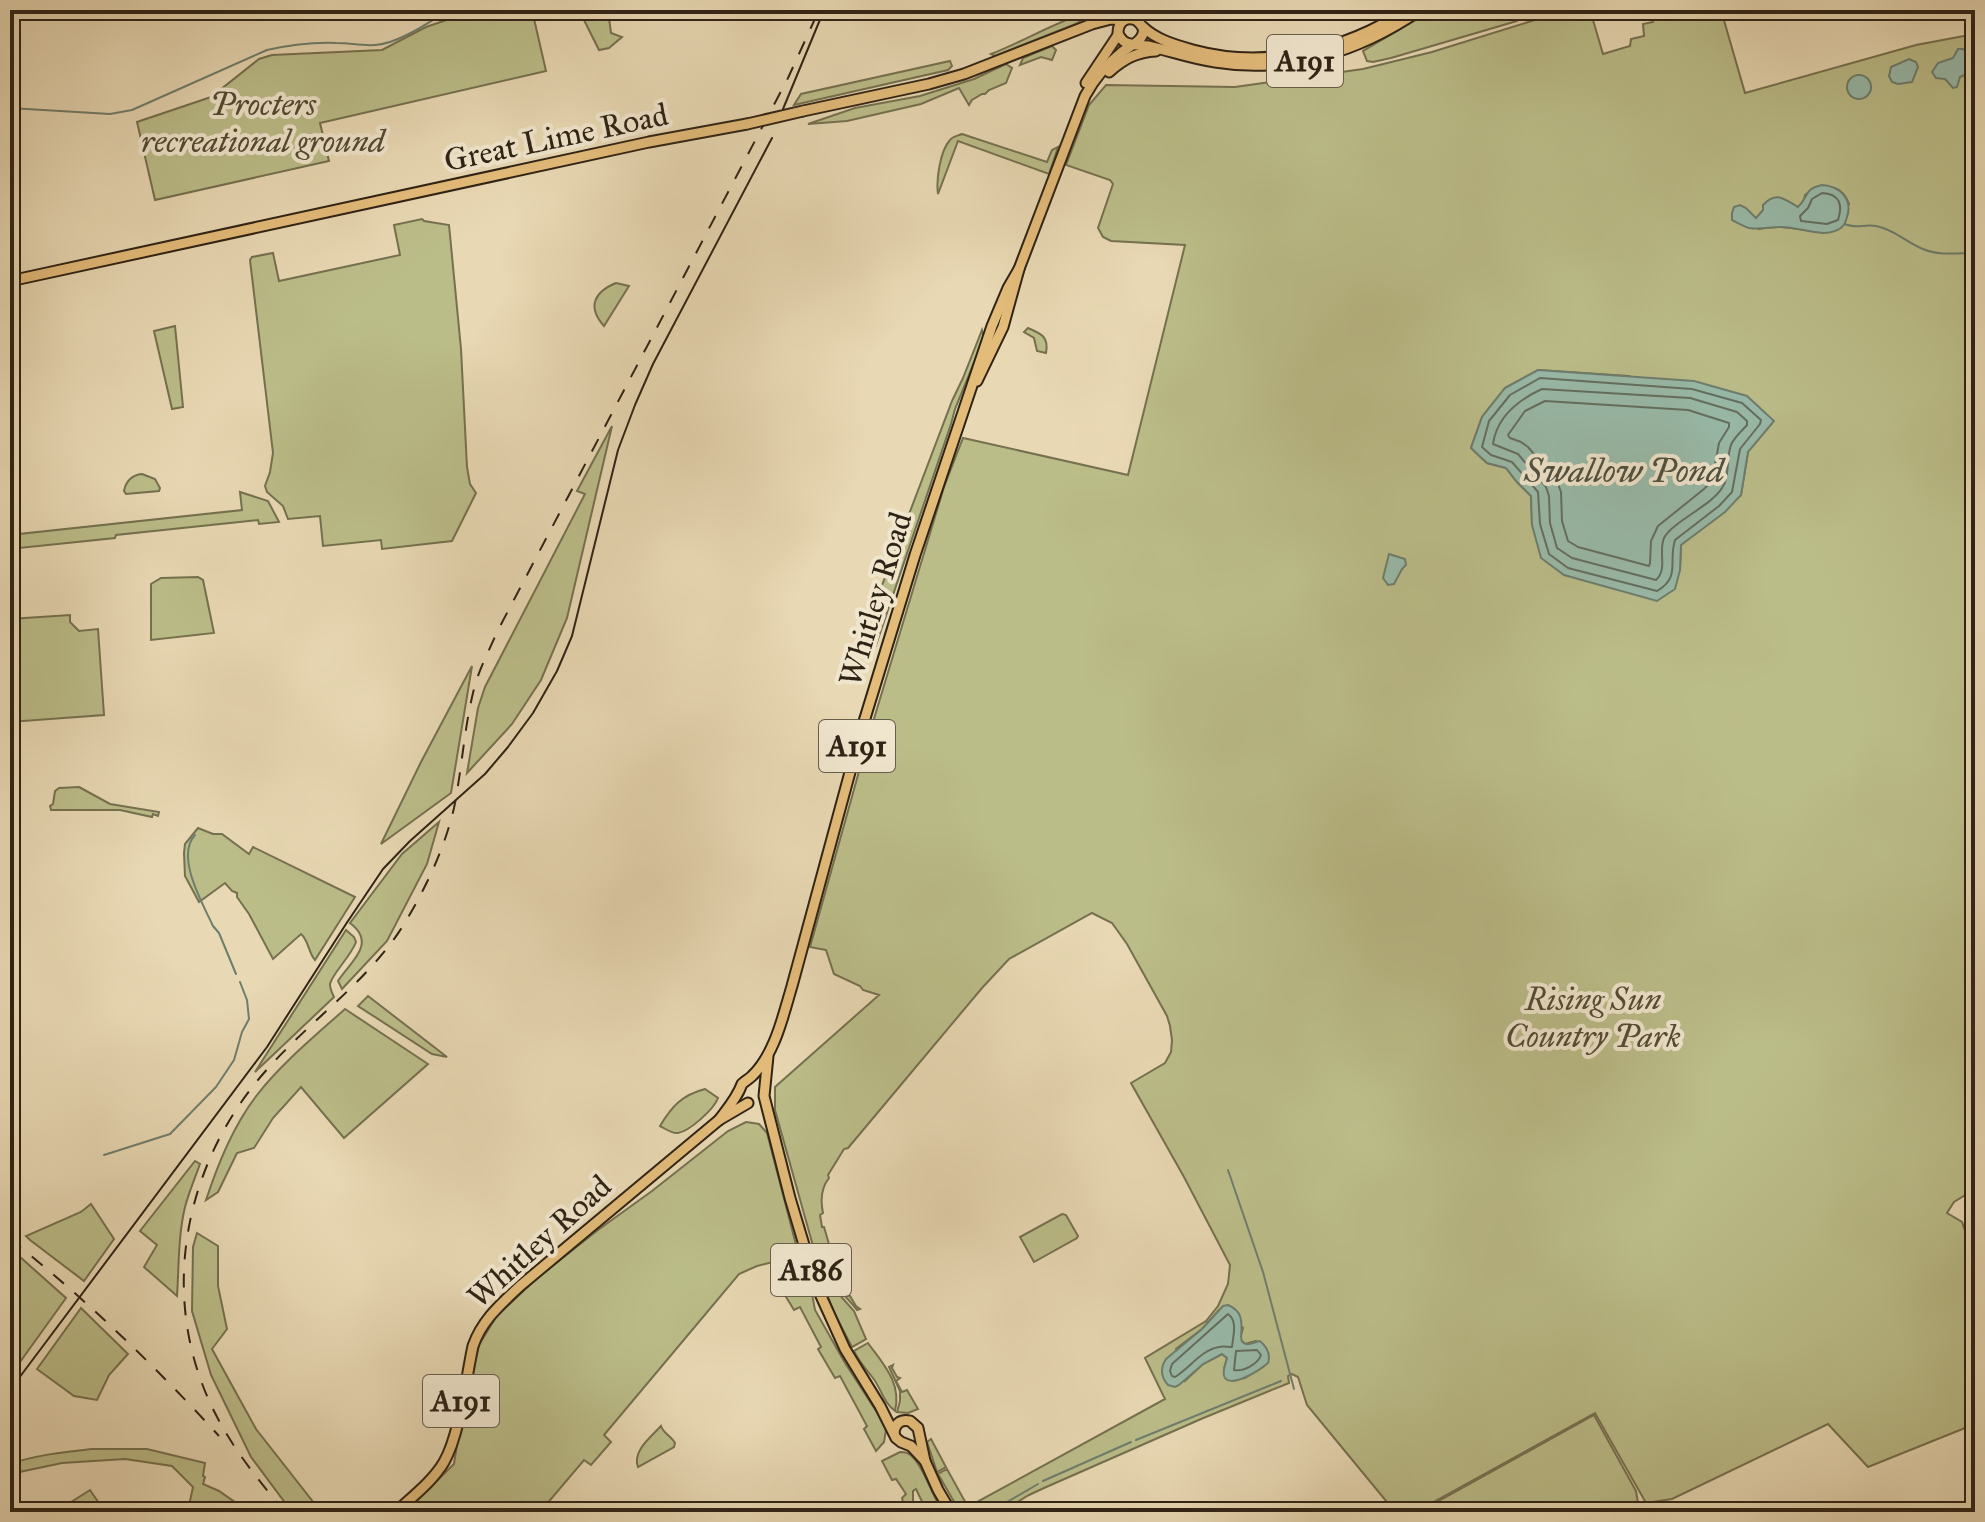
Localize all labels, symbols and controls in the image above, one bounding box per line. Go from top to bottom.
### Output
road number: A191 [1267,35,1343,87]
park label: Procters recreational ground [141,85,387,161]
street label: Great Lime Road [441,95,672,180]
water label: Swallow Pond [1523,450,1726,491]
street label: Whitley Road [830,507,920,691]
road number: A191 [819,720,895,772]
park label: Rising Sun Country Park [1505,980,1681,1056]
street label: Whitley Road [459,1167,619,1316]
road number: A186 [771,1244,851,1296]
road number: A191 [423,1375,499,1427]

